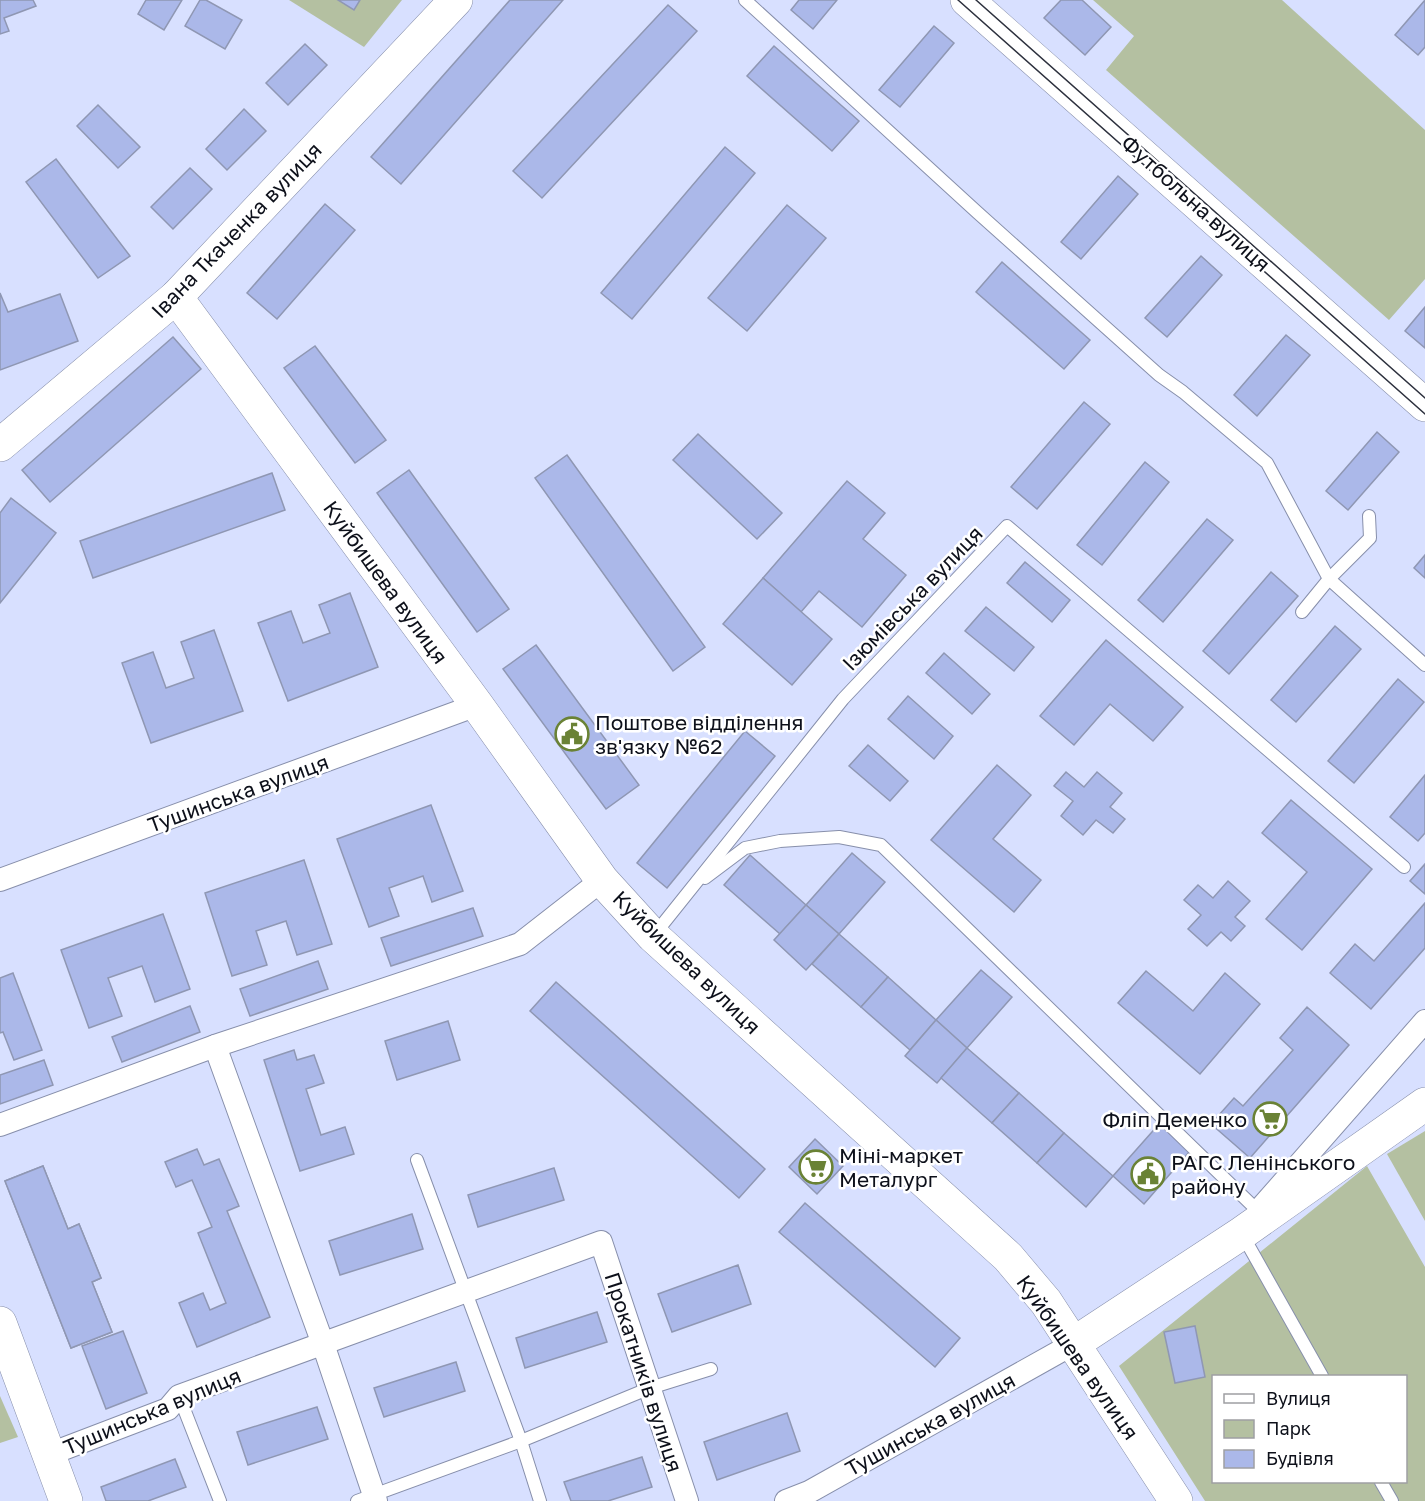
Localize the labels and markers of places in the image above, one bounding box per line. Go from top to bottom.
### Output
place label: Поштове відділення зв'язку №62 [595,709,804,759]
public building icon: Поштове відділення зв'язку №62 [554,716,590,752]
supermarket icon: Фліп Деменко [1252,1101,1288,1137]
place label: Фліп Деменко [1102,1106,1247,1132]
place label: Міні-маркет Металург [839,1142,963,1192]
supermarket icon: Міні-маркет Металург [798,1149,834,1185]
place label: РАГС Ленінського району [1171,1149,1355,1199]
public building icon: РАГС Ленінського району [1130,1156,1166,1192]

